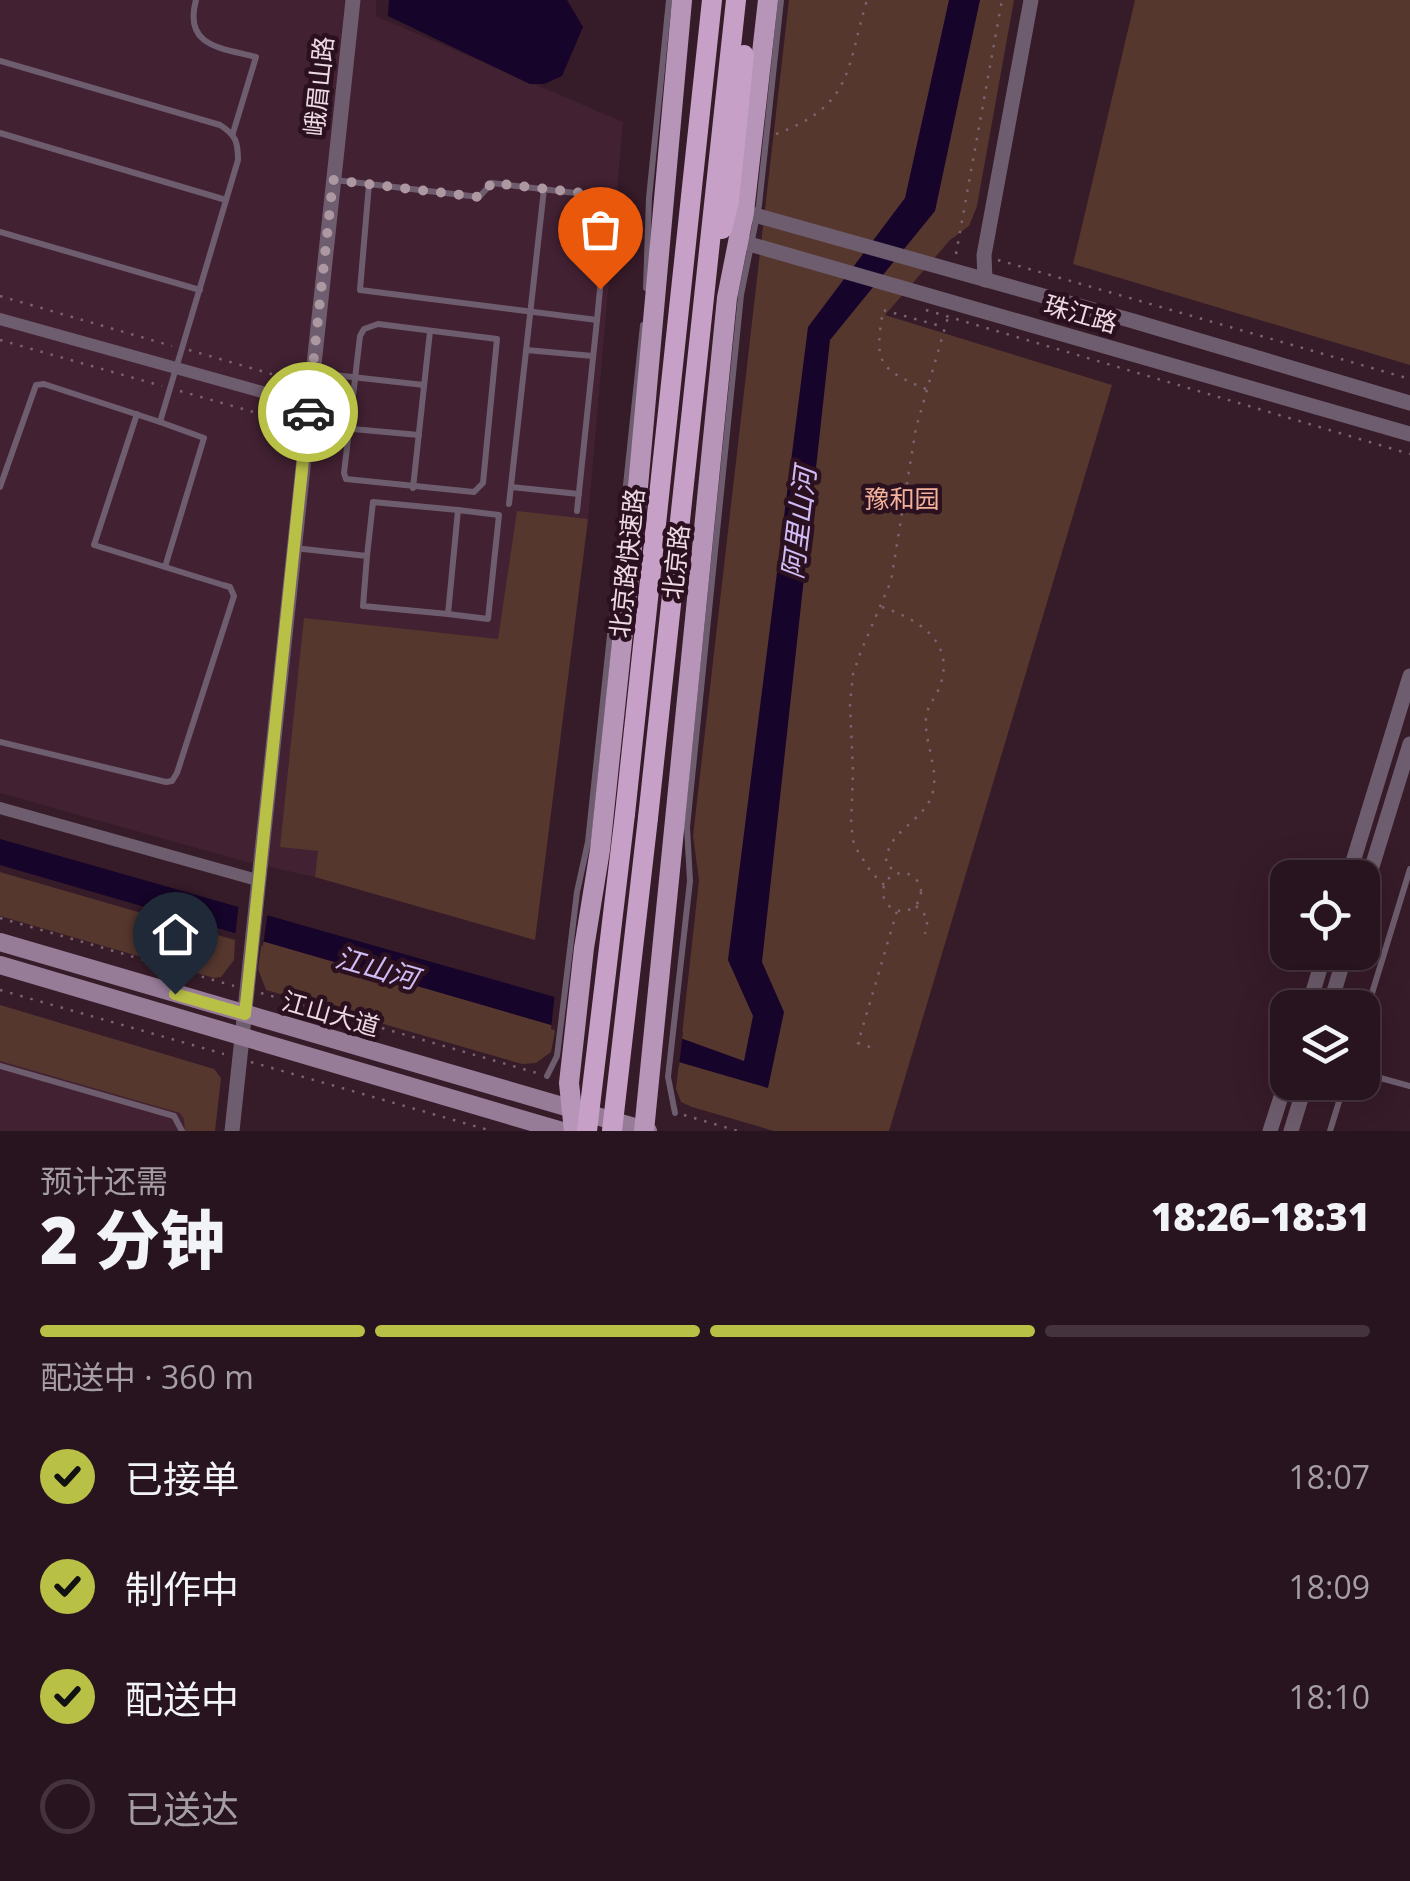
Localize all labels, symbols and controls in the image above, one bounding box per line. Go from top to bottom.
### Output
street label: 峨眉山路 [296,34,340,138]
pin [558,187,643,290]
icon: bag [573,202,628,257]
street label: 珠江路 [1040,286,1122,340]
courier [258,362,358,462]
icon: car [281,385,336,440]
water label: 阿里山河 [772,460,824,581]
park label: 豫和园 [864,481,940,515]
street label: 北京路快速路 [601,487,651,639]
street label: 北京路 [654,523,696,601]
map controls [1270,860,1380,1100]
button: locate [1270,860,1380,970]
pin [133,892,218,995]
icon: home [148,907,203,962]
water label: 江山河 [331,937,427,998]
street label: 江山大道 [278,983,384,1043]
button: layers [1270,990,1380,1100]
text: 预计还需 [40,1159,168,1202]
text: 18:26–18:31 [1151,1190,1370,1242]
text: 2 分钟 [40,1195,225,1283]
text: 配送中 · 360 m [40,1355,254,1398]
icon: check [40,1449,95,1504]
text: 已接单 [125,1452,239,1504]
text: 18:07 [1288,1455,1370,1498]
icon: check [40,1559,95,1614]
text: 制作中 [125,1562,239,1614]
text: 18:09 [1288,1565,1370,1608]
icon: check [40,1669,95,1724]
text: 配送中 [125,1672,239,1724]
text: 18:10 [1288,1675,1370,1718]
text: 已送达 [125,1782,239,1834]

